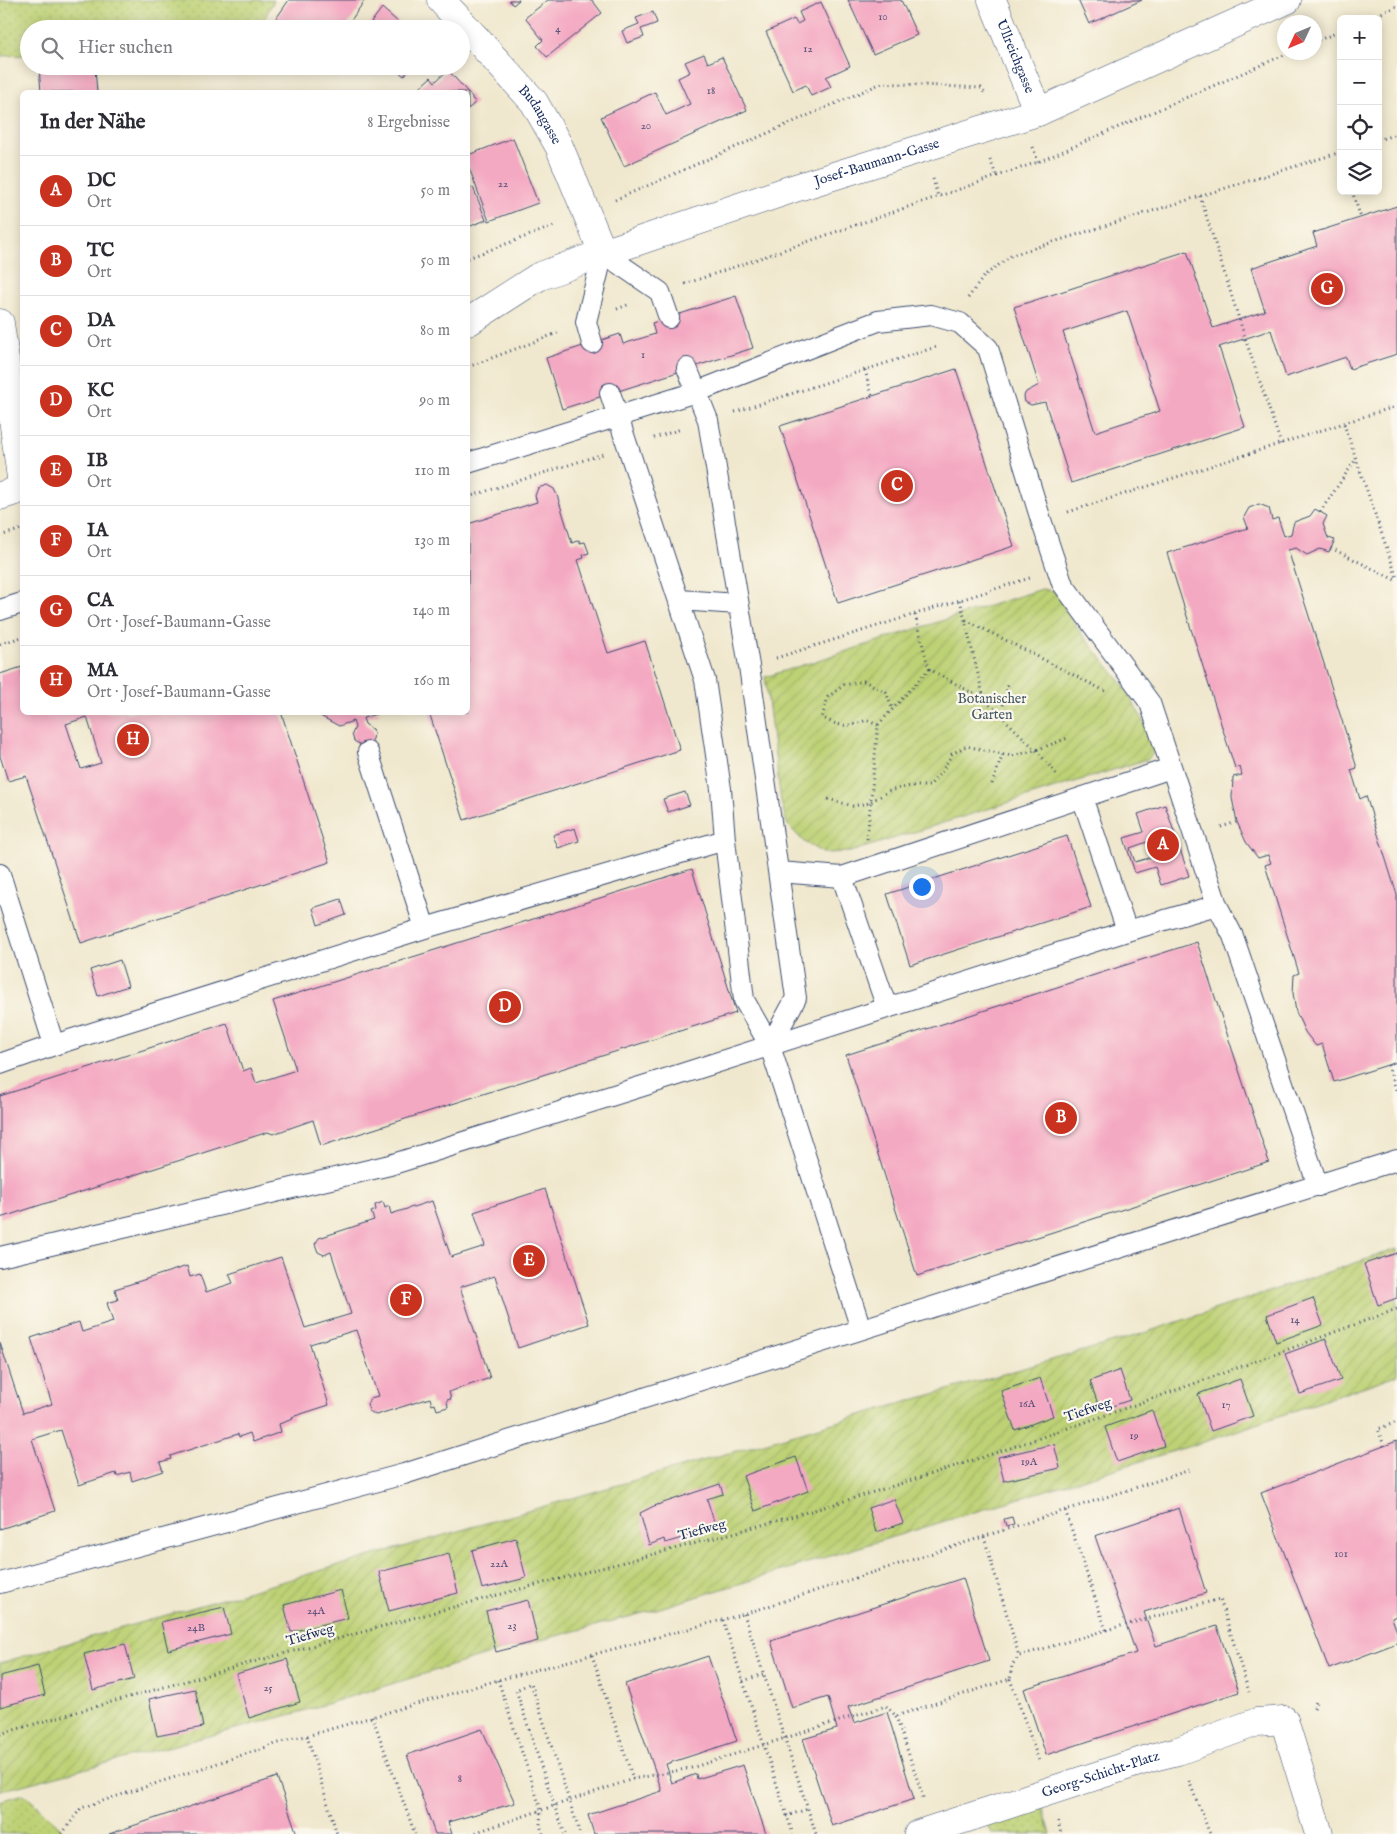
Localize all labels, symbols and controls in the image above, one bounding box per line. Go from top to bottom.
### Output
house number: 10 [878,10,888,24]
north arrow [1277,15,1322,60]
map controls [1337,15,1382,195]
button: + [1337,15,1382,60]
street label: Ullreichgasse [992,17,1039,97]
search box [20,20,470,75]
house number: 4 [555,22,561,36]
icon: search [38,34,66,62]
text: Hier suchen [78,36,173,60]
house number: 12 [803,42,813,56]
button: − [1337,60,1382,105]
street label: Budaugasse [514,81,566,148]
house number: 18 [707,84,715,98]
button: locate [1337,105,1382,150]
text: In der Nähe [40,109,146,136]
text: 8 Ergebnisse [367,113,450,133]
house number: 20 [641,119,651,133]
street label: Josef-Baumann-Gasse [810,134,942,191]
button: layers [1337,150,1382,195]
text: DC [87,169,116,193]
house number: 22 [498,177,508,191]
text: A [51,181,61,201]
text: 50 m [421,181,450,201]
text: Ort [87,193,112,213]
text: TC [87,239,114,263]
text: B [51,251,61,271]
text: 50 m [421,251,450,271]
text: Ort [87,263,112,283]
pin: G [1311,270,1343,308]
text: DA [87,309,115,333]
text: C [50,321,62,341]
text: 80 m [420,321,450,341]
text: Ort [87,333,112,353]
house number: 1 [641,348,645,362]
text: KC [87,379,114,403]
text: D [50,391,62,411]
text: 90 m [419,391,450,411]
text: Ort [87,403,112,423]
text: IB [87,449,108,473]
text: E [50,461,62,481]
text: 110 m [414,461,450,481]
pin: C [881,467,913,505]
text: Ort [87,473,112,493]
text: IA [87,519,108,543]
text: F [51,531,61,551]
text: 130 m [414,531,450,551]
text: Ort [87,543,112,563]
text: CA [87,589,113,613]
text: G [50,601,62,621]
text: 140 m [412,601,450,621]
text: Ort · Josef-Baumann-Gasse [87,613,271,633]
text: MA [87,659,118,683]
text: H [49,671,63,691]
text: 160 m [414,671,450,691]
text: Ort · Josef-Baumann-Gasse [87,683,271,703]
park label: Botanischer Garten [958,690,1026,724]
pin: H [117,721,149,759]
pin: A [1147,826,1179,864]
your location [909,874,935,900]
pin: D [489,988,521,1026]
pin: B [1045,1099,1077,1137]
pin: E [513,1242,545,1280]
pin: F [390,1281,422,1319]
house number: 14 [1290,1313,1300,1327]
street label: Tiefweg [1062,1393,1114,1426]
house number: 16A [1019,1397,1036,1411]
house number: 17 [1221,1398,1231,1412]
house number: 19 [1130,1429,1139,1443]
house number: 19A [1021,1455,1038,1469]
street label: Tiefweg [676,1515,728,1545]
house number: 101 [1334,1547,1348,1561]
house number: 22A [490,1557,508,1571]
house number: 24A [307,1604,326,1618]
house number: 23 [507,1619,517,1633]
street label: Tiefweg [284,1620,336,1650]
house number: 24B [187,1621,205,1635]
house number: 25 [263,1681,273,1695]
street label: Georg-Schicht-Platz [1039,1747,1162,1802]
house number: 8 [458,1772,462,1786]

